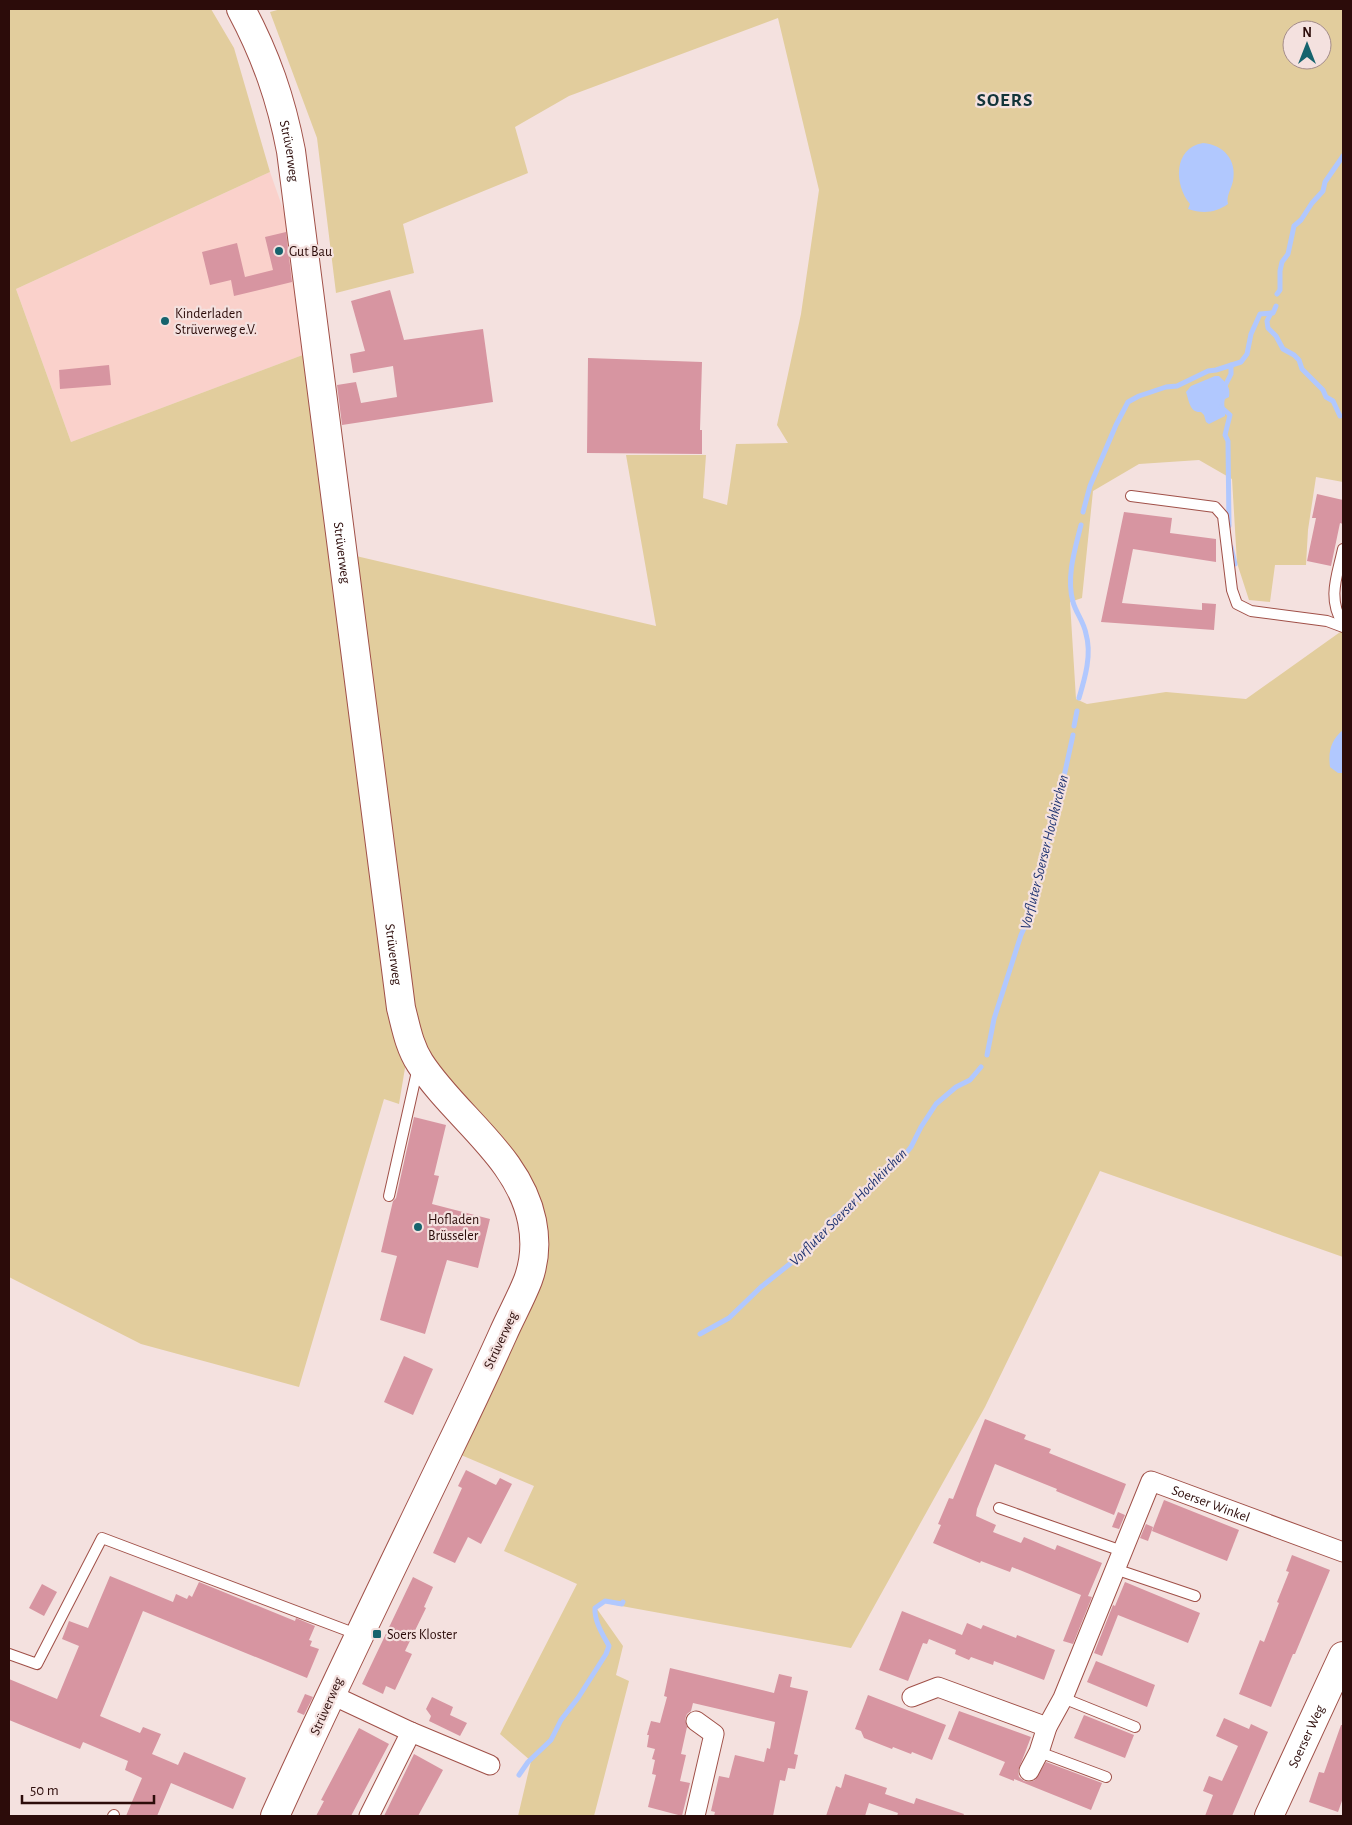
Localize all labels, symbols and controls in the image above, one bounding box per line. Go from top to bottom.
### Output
north arrow [1282,20,1332,70]
text: N [1302,26,1312,40]
district label: SOERS [977,91,1033,110]
street label: Strüverweg [277,119,301,183]
marker: Gut Bau [273,245,285,257]
place label: Gut Bau [289,245,332,259]
place label: Kinderladen Strüverweg e.V. [175,307,257,337]
marker: Kinderladen Strüverweg e.V. [159,315,171,327]
street label: Strüverweg [331,521,352,584]
water label: Vorfluter Soerser Hochkirchen [1018,773,1071,931]
street label: Strüverweg [382,923,404,986]
water label: Vorfluter Soerser Hochkirchen [787,1146,910,1269]
place label: Hofladen Brüsseler [428,1213,479,1243]
marker: Hofladen Brüsseler [412,1221,424,1233]
street label: Strüverweg [482,1309,520,1371]
street label: Soerser Winkel [1170,1483,1252,1525]
marker: Soers Kloster [371,1628,383,1640]
place label: Soers Kloster [387,1628,458,1642]
street label: Strüverweg [308,1675,346,1737]
street label: Soerser Weg [1286,1703,1327,1770]
scale bar [22,1772,155,1804]
text: 50 m [30,1783,59,1798]

